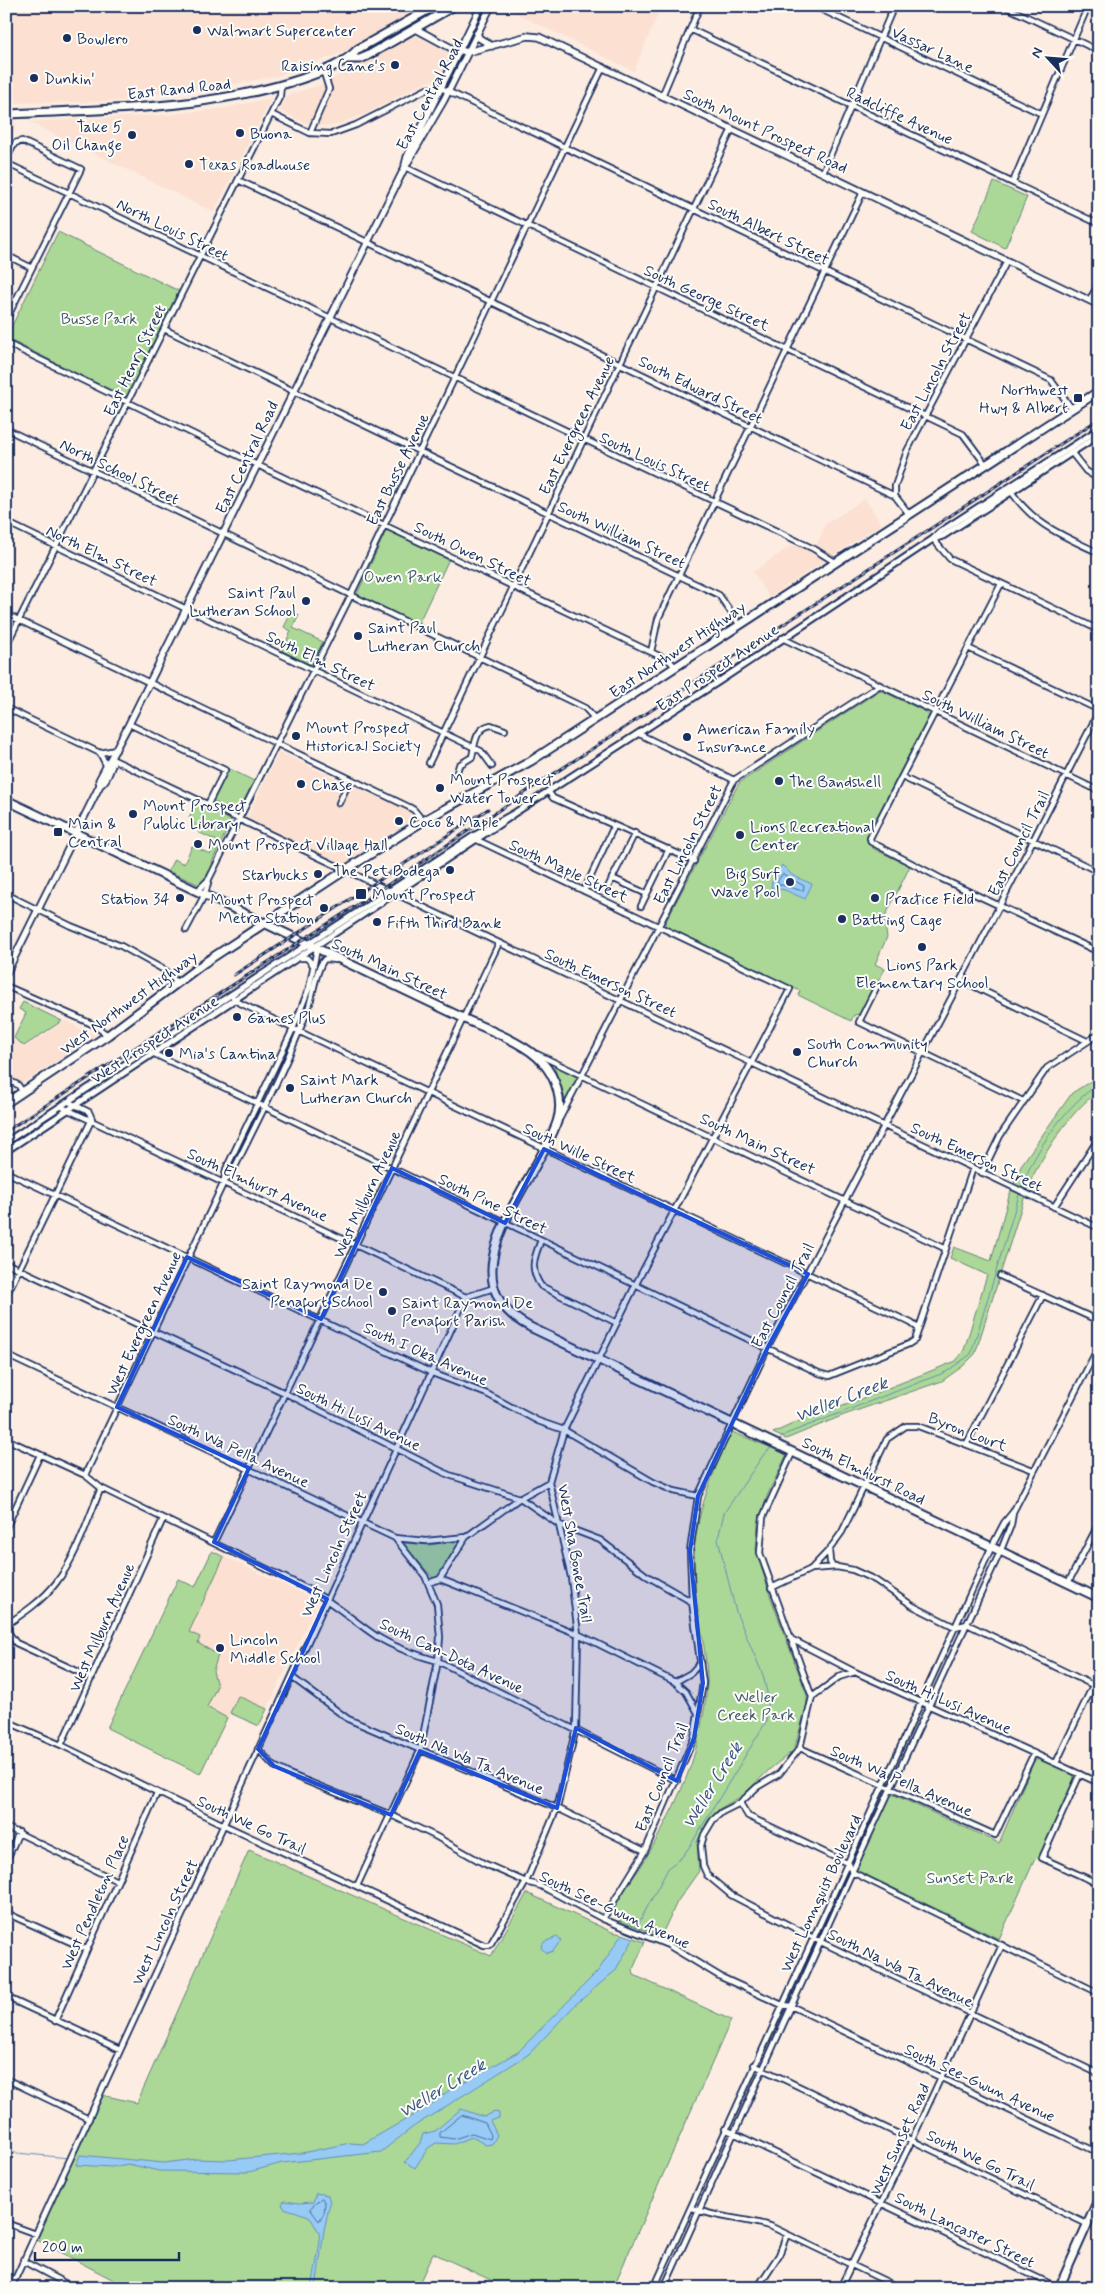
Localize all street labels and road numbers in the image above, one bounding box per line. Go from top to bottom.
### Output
street label: Vassar Lane [888,22,977,79]
street label: East Central Road [392,35,469,154]
street label: East Rand Road [126,74,232,105]
street label: Radcliffe Avenue [843,82,956,150]
street label: South Mount Prospect Road [680,84,851,179]
street label: North Louis Street [113,194,232,267]
street label: South Albert Street [704,194,833,271]
street label: South George Street [640,260,773,338]
street label: East Henry Street [99,301,172,420]
street label: East Lincoln Street [896,308,977,435]
street label: South Edward Street [635,351,766,430]
street label: East Evergreen Avenue [535,353,621,499]
street label: East Central Road [211,398,284,518]
street label: East Busse Avenue [362,410,435,529]
street label: South Louis Street [596,428,713,497]
street label: North School Street [56,434,182,510]
street label: South William Street [554,497,689,574]
street label: South Owen Street [410,517,535,592]
street label: North Elm Street [42,520,161,592]
street label: East Northwest Highway [606,597,751,704]
street label: East Prospect Avenue [653,619,783,717]
street label: South Elm Street [262,626,379,697]
street label: South William Street [918,684,1052,764]
street label: East Lincoln Street [649,781,728,908]
street label: East Council Trail [984,787,1055,900]
street label: South Maple Street [505,835,632,908]
street label: South Main Street [328,933,451,1005]
street label: South Emerson Street [541,944,680,1023]
street label: West Northwest Highway [56,946,202,1061]
street label: West Prospect Avenue [87,991,223,1089]
street label: South Main Street [696,1108,819,1180]
street label: South Wille Street [520,1118,640,1189]
street label: South Emerson Street [907,1118,1046,1197]
street label: West Milburn Avenue [328,1127,406,1262]
street label: South Elmhurst Avenue [184,1143,331,1227]
street label: South Pine Street [434,1169,551,1240]
street label: East Council Trail [747,1240,820,1352]
street label: West Evergreen Avenue [102,1248,188,1400]
street label: South I Oka Avenue [360,1317,491,1391]
street label: South Hi Lusi Avenue [293,1378,424,1457]
street label: Byron Court [925,1408,1010,1457]
street label: South Wa Pella Avenue [164,1409,313,1493]
street label: South Elmhurst Road [798,1432,929,1510]
street label: West Sha Bonee Trail [552,1483,597,1624]
street label: West Lincoln Street [296,1488,373,1621]
street label: West Milburn Avenue [64,1559,140,1695]
street label: South Can-Dota Avenue [376,1614,527,1699]
street label: South Hi Lusi Avenue [882,1665,1015,1740]
street label: South Na Wa Ta Avenue [392,1719,547,1800]
street label: East Council Trail [631,1720,694,1835]
street label: South Wa Pella Avenue [827,1741,976,1822]
street label: South We Go Trail [193,1791,310,1860]
street label: West Lonnquist Boulevard [776,1811,867,1976]
street label: West Pendleton Place [56,1832,135,1973]
street label: West Lincoln Street [127,1856,204,1989]
street label: South See-Gwun Avenue [536,1866,693,1954]
street label: South Na Wa Ta Avenue [824,1924,977,2013]
street label: South See-Gwun Avenue [901,2039,1058,2127]
street label: West Sunset Road [865,2080,936,2199]
street label: South We Go Trail [923,2125,1038,2196]
street label: South Lancaster Street [891,2187,1038,2273]

